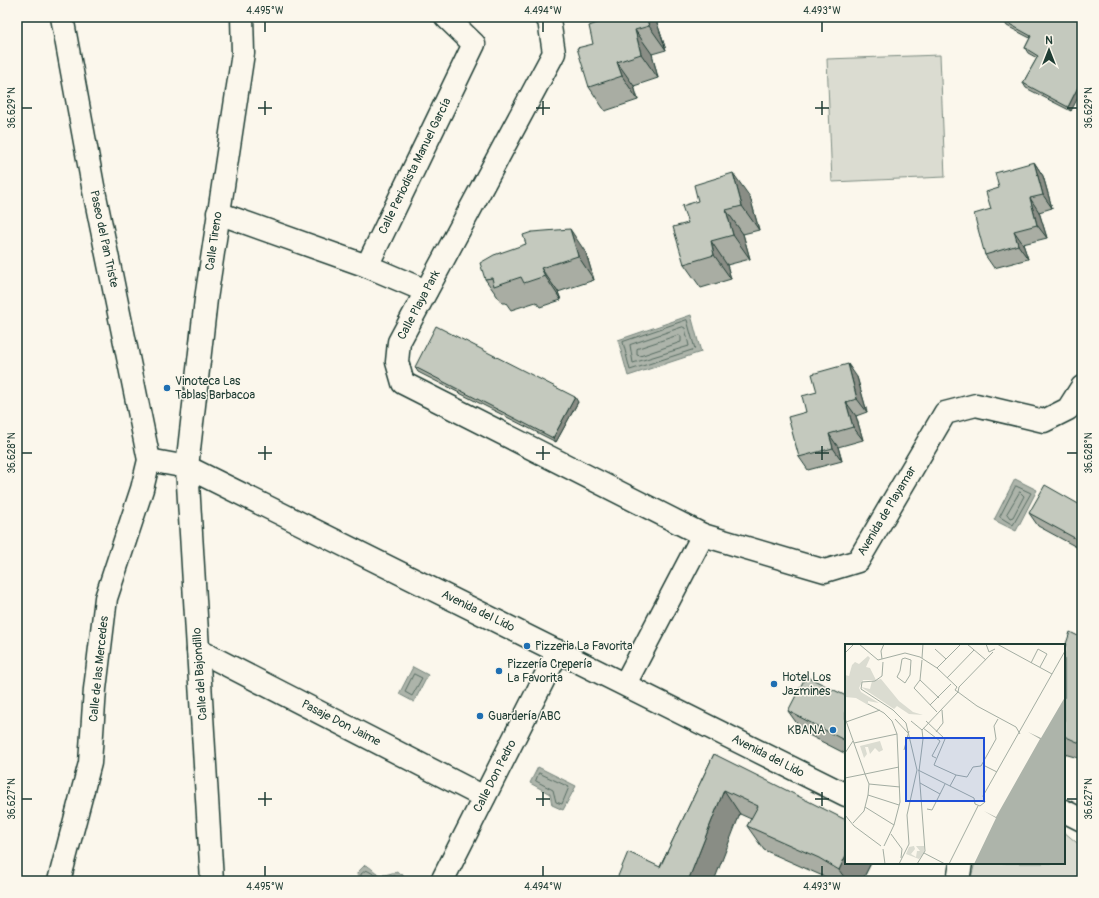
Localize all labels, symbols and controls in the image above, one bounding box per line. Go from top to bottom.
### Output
text: 4.495°W [246,5,284,17]
text: 4.494°W [524,5,562,17]
text: 4.493°W [803,5,841,17]
north arrow [1029,30,1069,70]
text: N [1045,34,1053,47]
text: 36.629°N [6,87,18,129]
text: 36.629°N [1083,87,1095,129]
street label: Calle Periodista Manuel García [375,95,455,237]
street label: Paseo del Pan Triste [86,189,122,289]
street label: Calle Tireno [202,210,226,271]
street label: Calle Playa Park [394,268,444,342]
place label: Vinoteca Las Tablas Barbacoa [175,374,255,403]
marker: Vinoteca Las Tablas Barbacoa [162,383,172,393]
text: 36.628°N [6,432,18,474]
text: 36.628°N [1083,432,1095,474]
street label: Avenida de Playamar [854,463,920,559]
street label: Avenida del Lido [439,587,518,635]
street label: Calle de las Mercedes [86,615,112,723]
street label: Calle del Bajondillo [189,627,211,721]
place label: Pizzeria La Favorita [535,639,633,654]
marker: Pizzeria La Favorita [522,641,532,651]
inset map [845,644,1065,864]
place label: Pizzería Crepería La Favorita [507,657,593,686]
marker: Pizzería Crepería La Favorita [494,666,504,676]
place label: Hotel Los Jazmines [782,670,831,699]
marker: Hotel Los Jazmines [769,679,779,689]
street label: Pasaje Don Jaime [299,697,383,749]
place label: Guardería ABC [488,709,561,724]
marker: Guardería ABC [475,711,485,721]
place label: KBANA [787,723,825,738]
marker: KBANA [828,725,838,735]
street label: Avenida del Lido [729,731,807,781]
street label: Calle Don Pedro [470,737,520,815]
text: 36.627°N [6,778,18,820]
text: 36.627°N [1083,778,1095,820]
text: 4.495°W [246,881,284,893]
text: 4.494°W [524,881,562,893]
text: 4.493°W [803,881,841,893]

